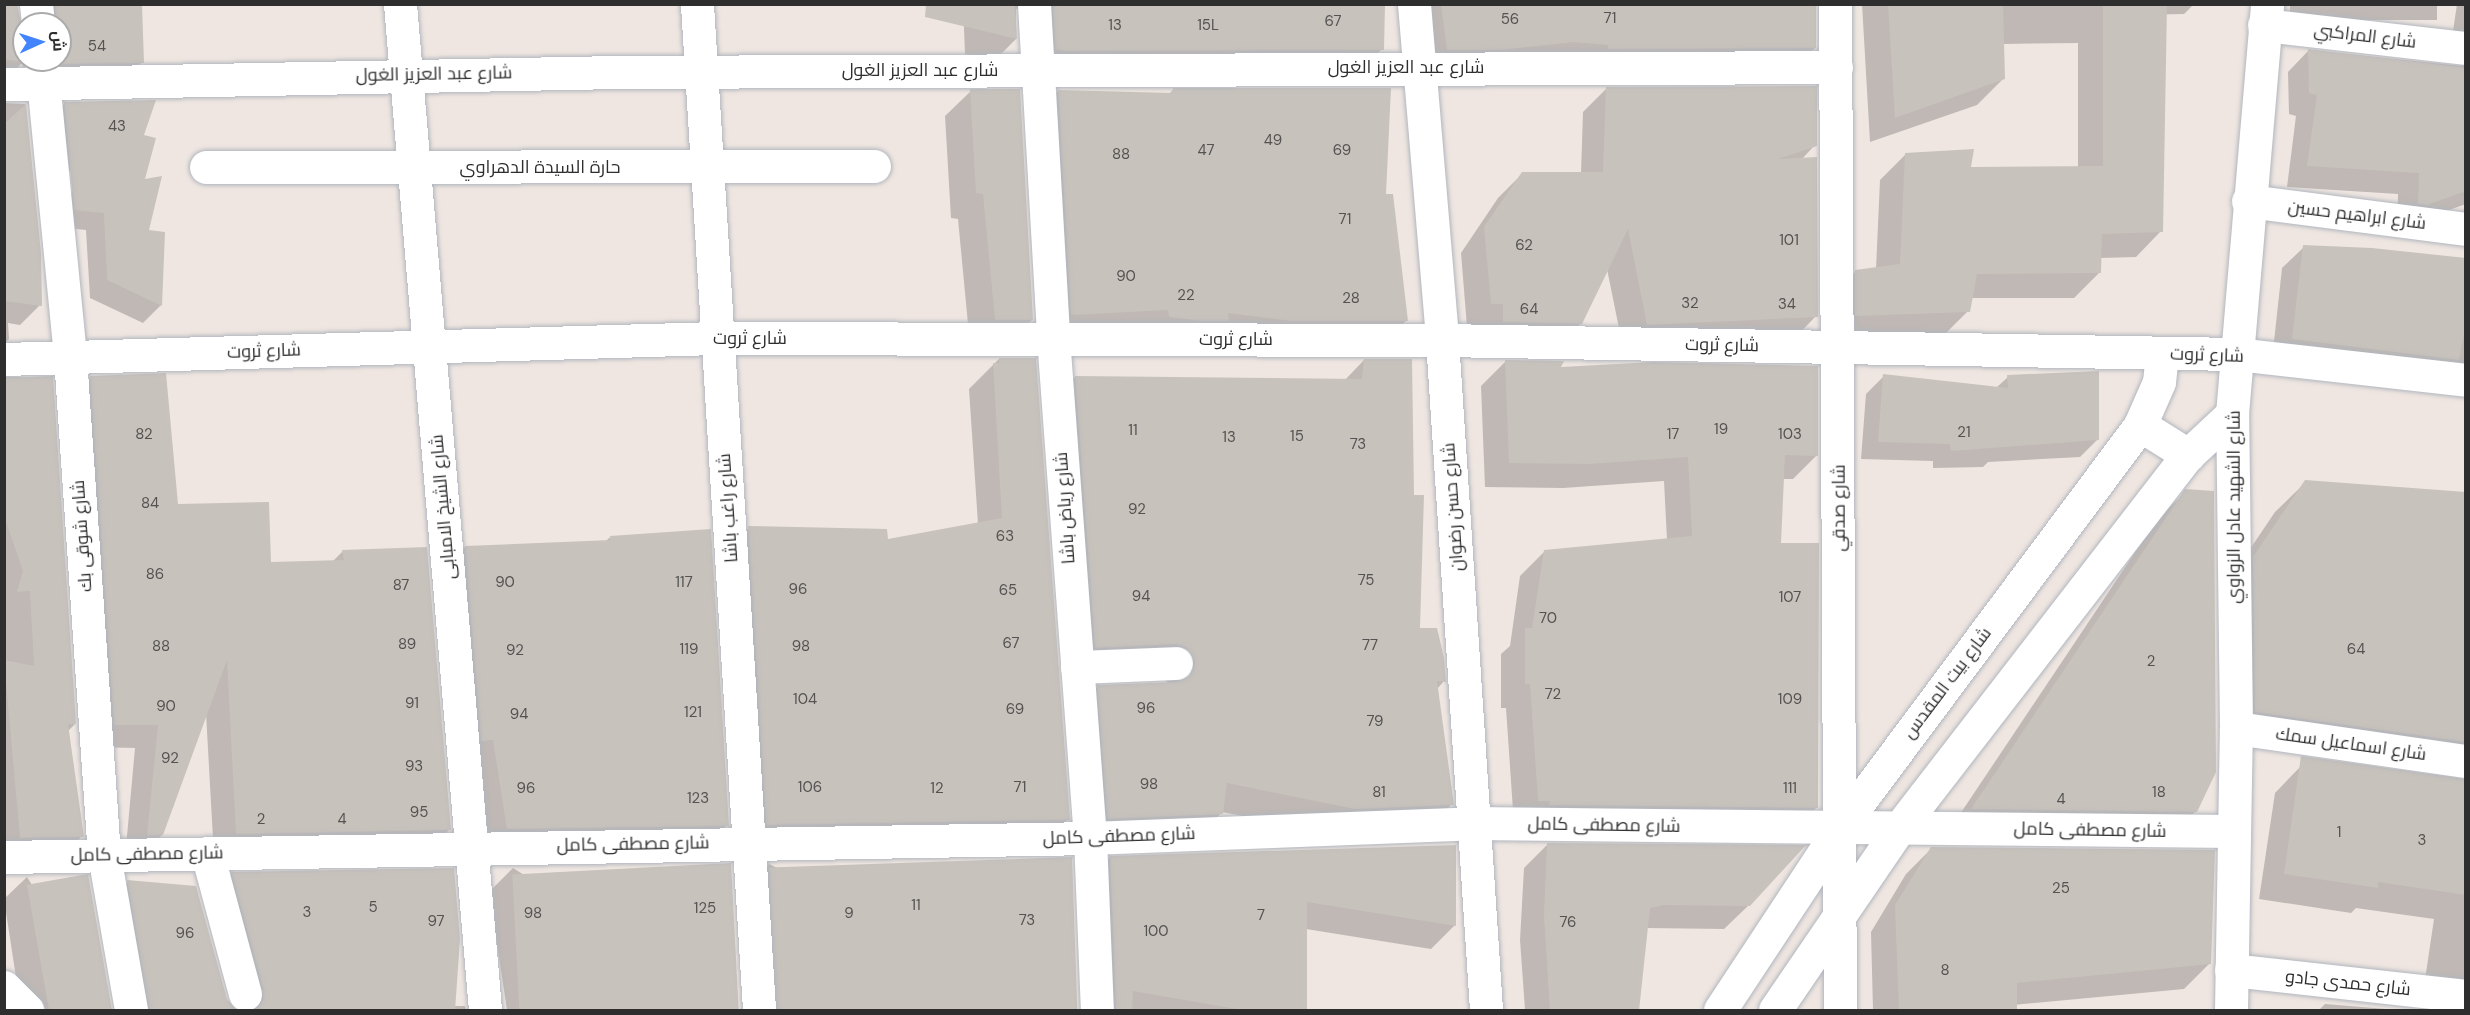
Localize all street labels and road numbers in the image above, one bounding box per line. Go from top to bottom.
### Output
street label: شارع المراكبي [2313,19,2417,53]
street label: شارع عبد العزيز الغول [1328,56,1484,78]
street label: شارع عبد العزيز الغول [842,59,998,81]
street label: شارع عبد العزيز الغول [355,62,513,86]
street label: حارة السيدة الدهراوي [460,156,620,178]
street label: شارع ابراهيم حسين [2287,196,2427,234]
street label: شارع ثروت [713,327,787,349]
street label: شارع ثروت [1199,328,1273,350]
street label: شارع ثروت [1685,334,1759,356]
street label: شارع ثروت [227,339,301,363]
street label: شارع ثروت [2170,343,2244,367]
street label: شارع الشهيد عادل الزواوي [2223,410,2245,604]
street label: شارع الشيخ الامبابى [426,434,460,580]
street label: شارع حسن رضوان [1438,442,1468,572]
street label: شارع رياض باشا [1050,451,1080,565]
street label: شارع راغب باشا [713,453,743,563]
street label: شارع صدقي [1828,464,1850,552]
street label: شارع شوقى بك [67,479,97,593]
street label: شارع بيت المقدس [1898,623,1996,743]
street label: شارع اسماعيل سمك [2274,723,2428,765]
street label: شارع مصطفى كامل [1527,813,1681,837]
street label: شارع مصطفى كامل [2013,818,2167,842]
street label: شارع مصطفى كامل [1042,823,1196,849]
street label: شارع مصطفى كامل [556,832,710,856]
street label: شارع مصطفى كامل [70,842,224,866]
street label: شارع حمدى جادو [2284,966,2412,1000]

